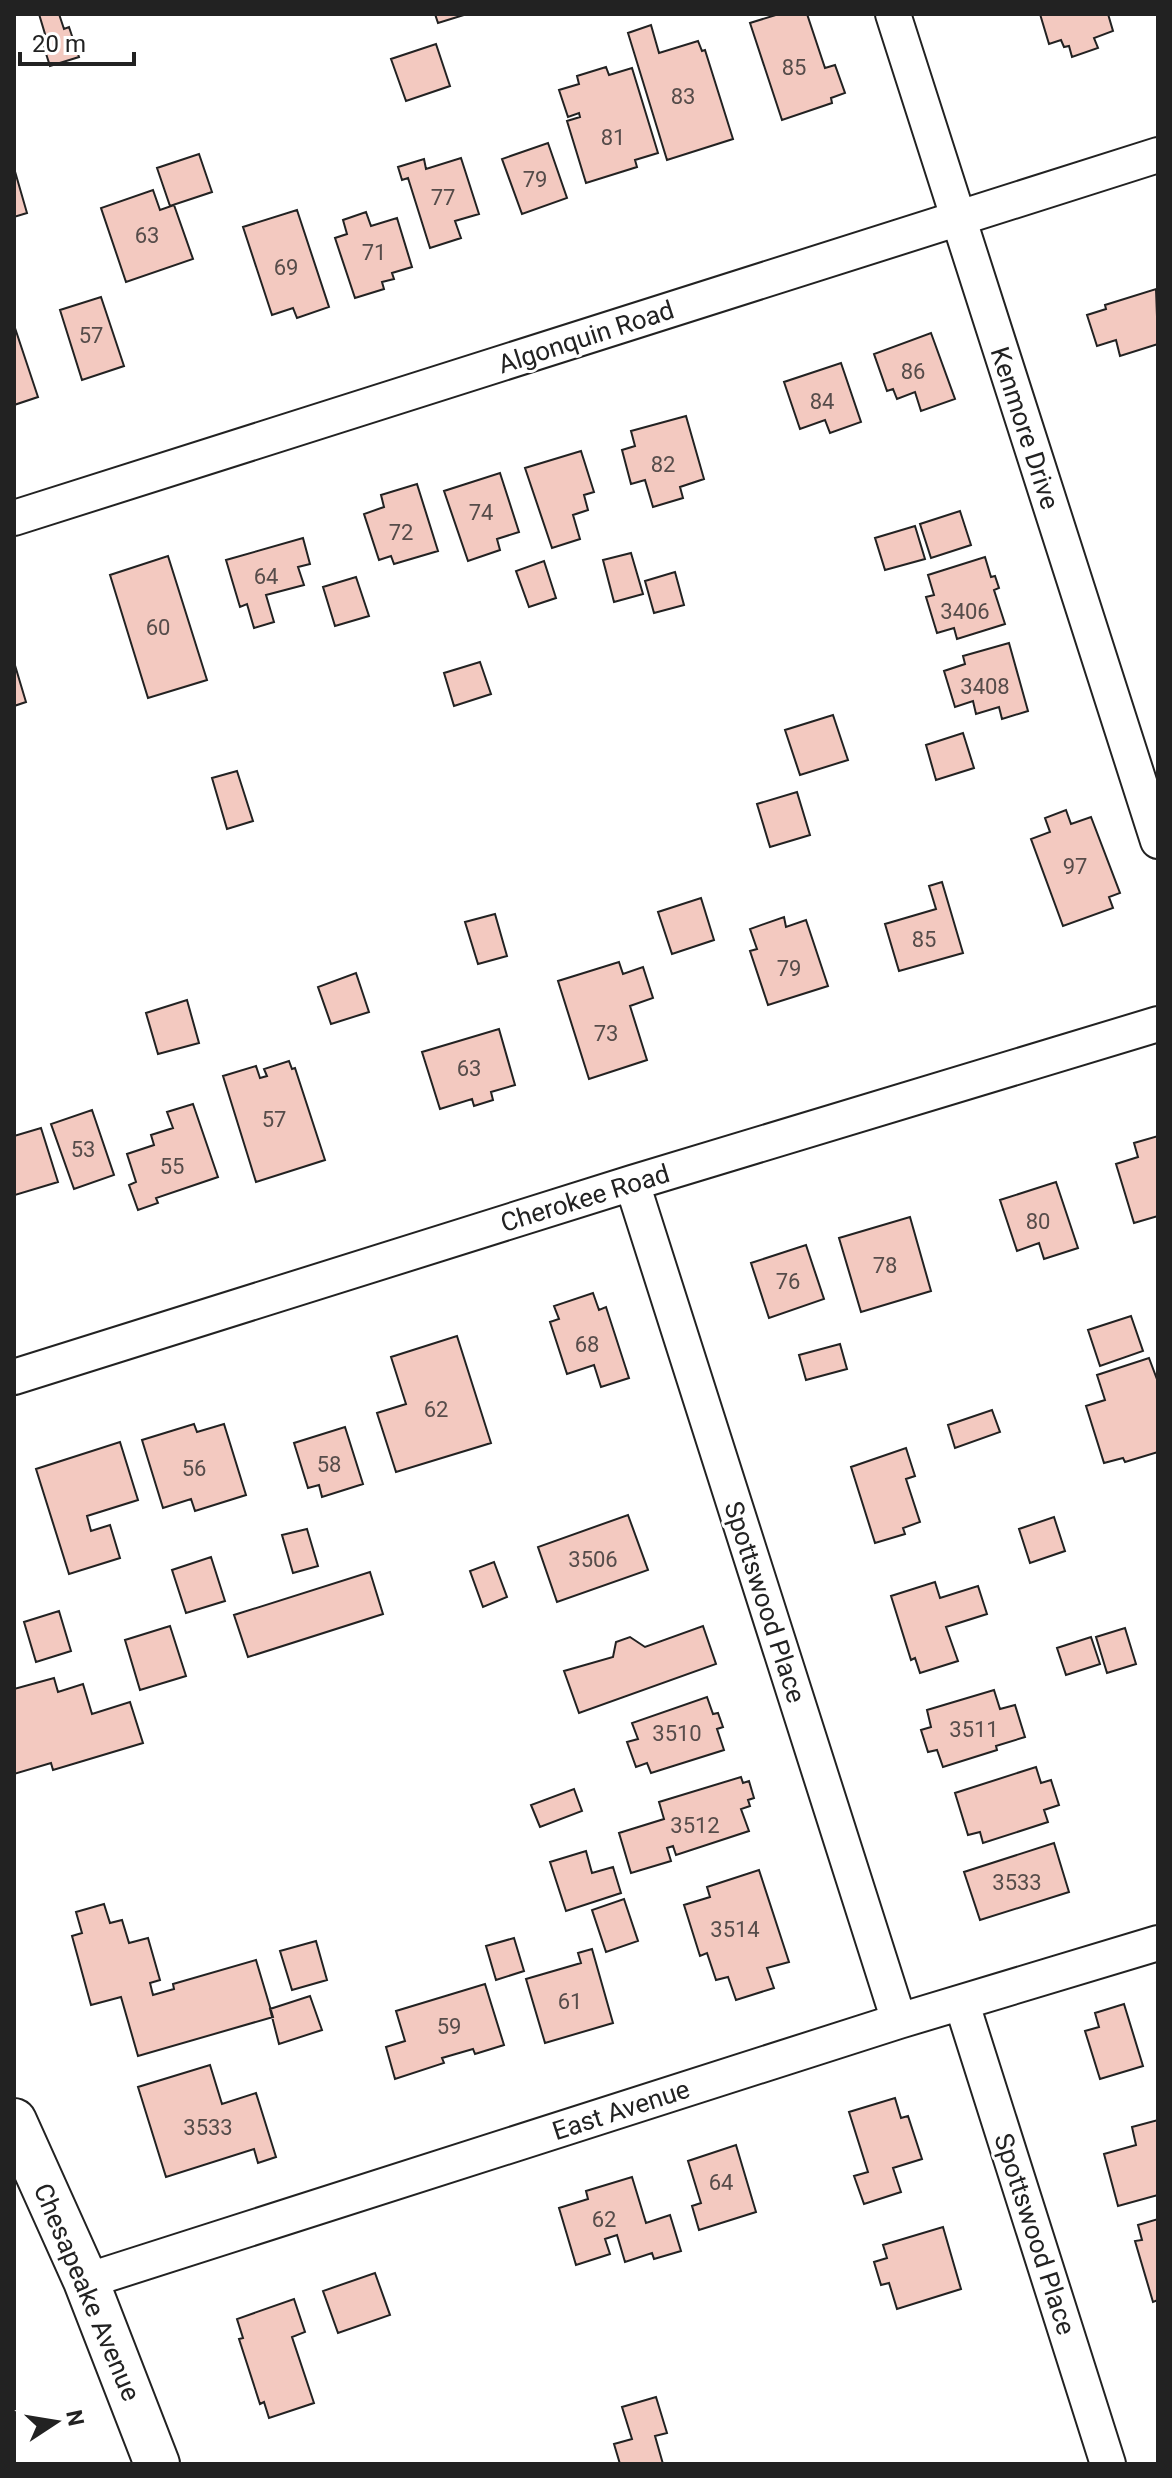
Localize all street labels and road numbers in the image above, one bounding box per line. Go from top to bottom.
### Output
street label: Algonquin Road [494,294,678,380]
street label: Kenmore Drive [985,343,1065,513]
street label: Cherokee Road [497,1158,673,1238]
street label: Spottswood Place [718,1498,812,1706]
street label: East Avenue [549,2074,693,2146]
street label: Spottswood Place [988,2130,1082,2338]
street label: Chesapeake Avenue [28,2179,146,2405]

